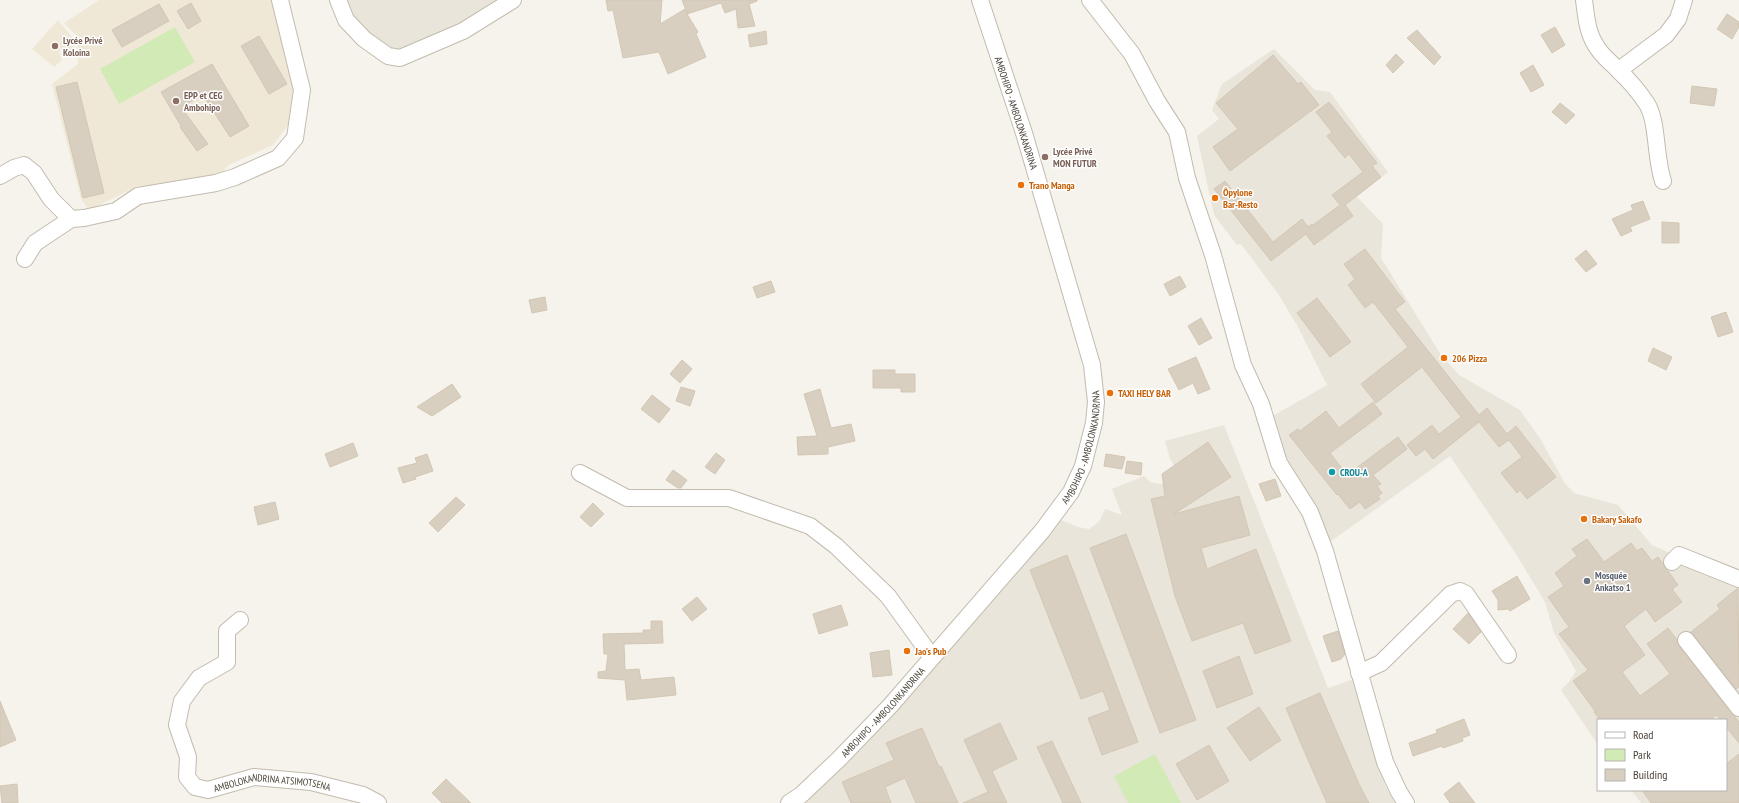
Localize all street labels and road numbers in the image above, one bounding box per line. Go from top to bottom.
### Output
street label: AMBOHIPO - AMBOLONKANDRINA [992,55,1040,171]
street label: AMBOHIPO - AMBOLONKANDRINA [1058,390,1103,506]
street label: AMBOHIPO - AMBOLONKANDRINA [838,664,928,760]
street label: AMBOLOKANDRINA ATSIMOTSENA [212,770,332,795]

